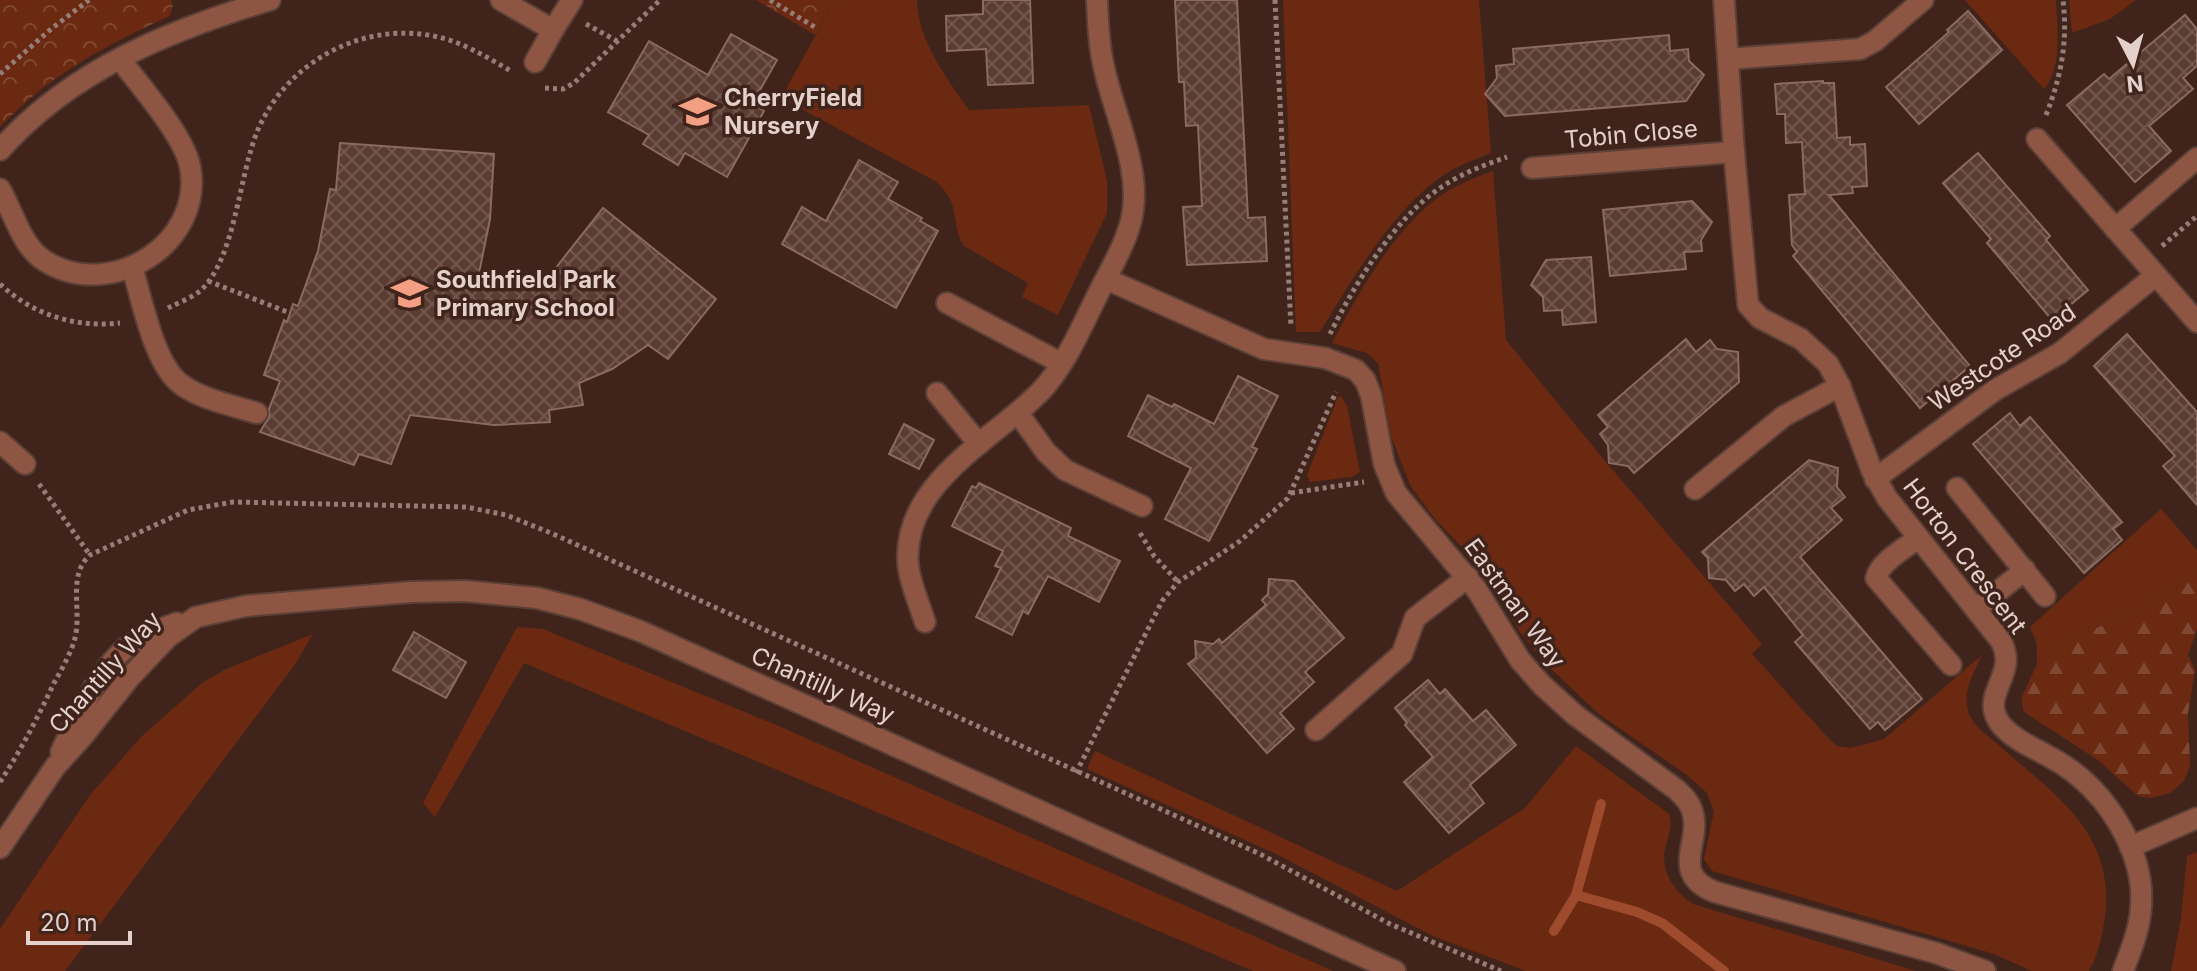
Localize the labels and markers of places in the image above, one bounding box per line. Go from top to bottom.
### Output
place label: CherryField Nursery [724,83,862,140]
school or university icon: CherryField Nursery [679,92,717,130]
place label: Southfield Park Primary School [436,265,616,322]
school or university icon: Southfield Park Primary School [391,274,429,312]

